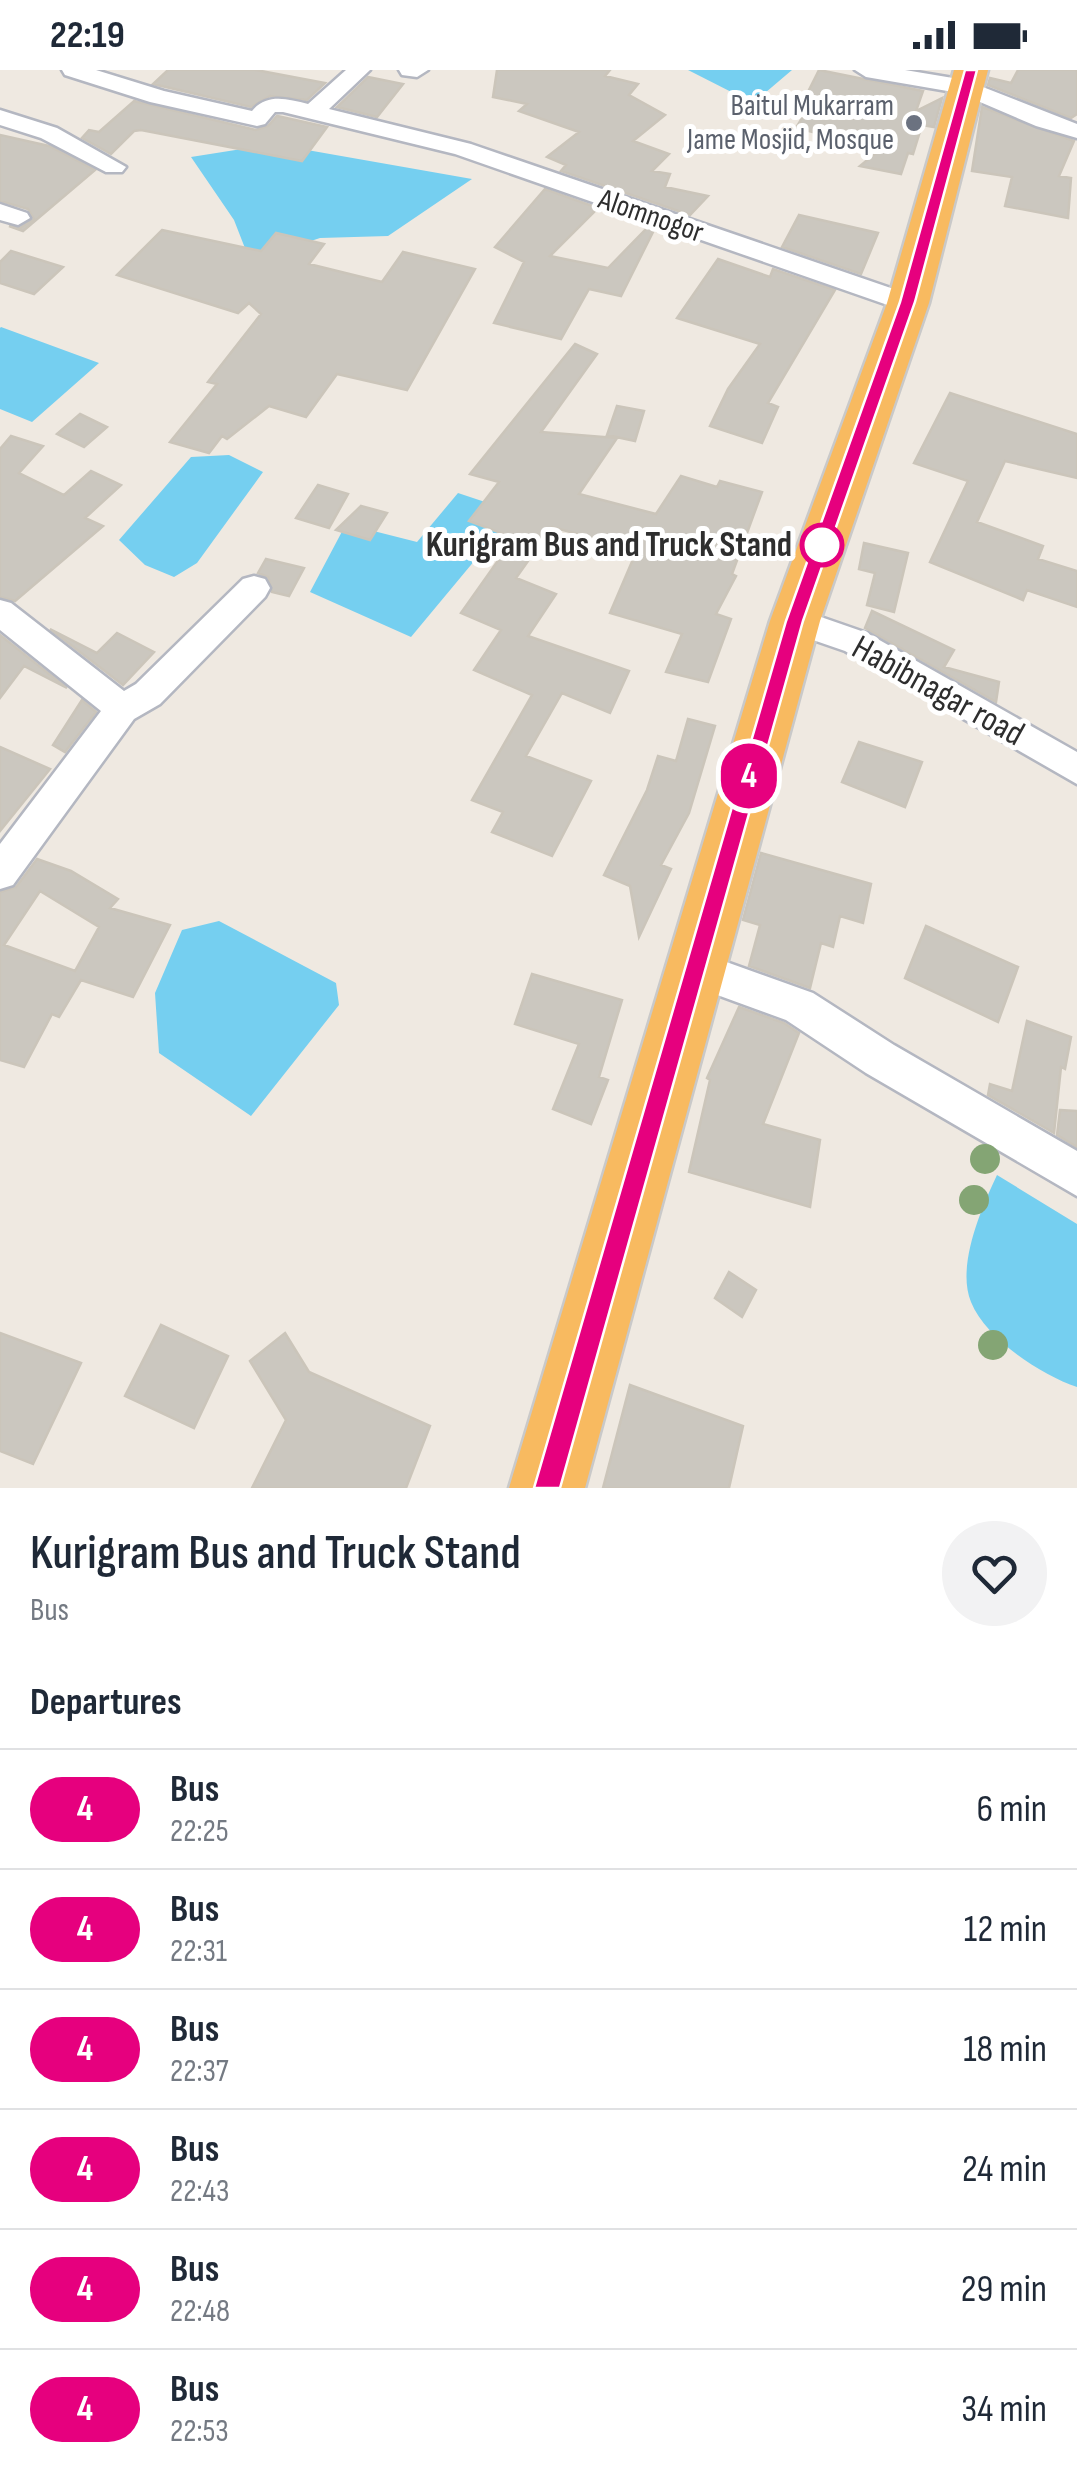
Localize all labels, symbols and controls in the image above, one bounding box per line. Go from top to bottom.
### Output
text: 22:19 [50,13,125,58]
place label: Baitul Mukarram Jame Mosjid, Mosque [686,88,894,158]
marker: Baitul Mukarram Jame Mosjid, Mosque [903,112,925,134]
street label: Alomnogor [593,181,709,251]
place label: Kurigram Bus and Truck Stand [426,524,792,567]
marker: Kurigram Bus and Truck Stand [801,524,843,566]
street label: Habibnagar road [845,626,1031,756]
line badge: 4 [716,744,782,808]
text: 4 [741,755,757,798]
button: heart [942,1521,1047,1626]
text: Kurigram Bus and Truck Stand [30,1525,521,1582]
text: Bus [30,1591,69,1630]
text: Departures [30,1680,182,1725]
text: Bus [170,1767,219,1812]
text: 6 min [977,1787,1047,1832]
text: 4 [77,1788,93,1831]
text: 22:25 [170,1812,228,1851]
text: Bus [170,1887,219,1932]
text: 12 min [964,1907,1047,1952]
text: 4 [77,1908,93,1951]
text: 22:31 [170,1932,227,1971]
text: Bus [170,2007,219,2052]
text: 18 min [963,2027,1047,2072]
text: 4 [77,2028,93,2071]
text: 22:37 [170,2052,229,2091]
text: Bus [170,2127,219,2172]
text: 24 min [962,2147,1047,2192]
text: 4 [77,2148,93,2191]
text: 22:43 [170,2172,229,2211]
text: Bus [170,2247,219,2292]
text: 29 min [961,2267,1047,2312]
text: 4 [77,2268,93,2311]
text: 22:48 [170,2292,230,2331]
text: Bus [170,2367,219,2412]
text: 34 min [961,2387,1047,2432]
text: 4 [77,2388,93,2431]
text: 22:53 [170,2412,229,2451]

